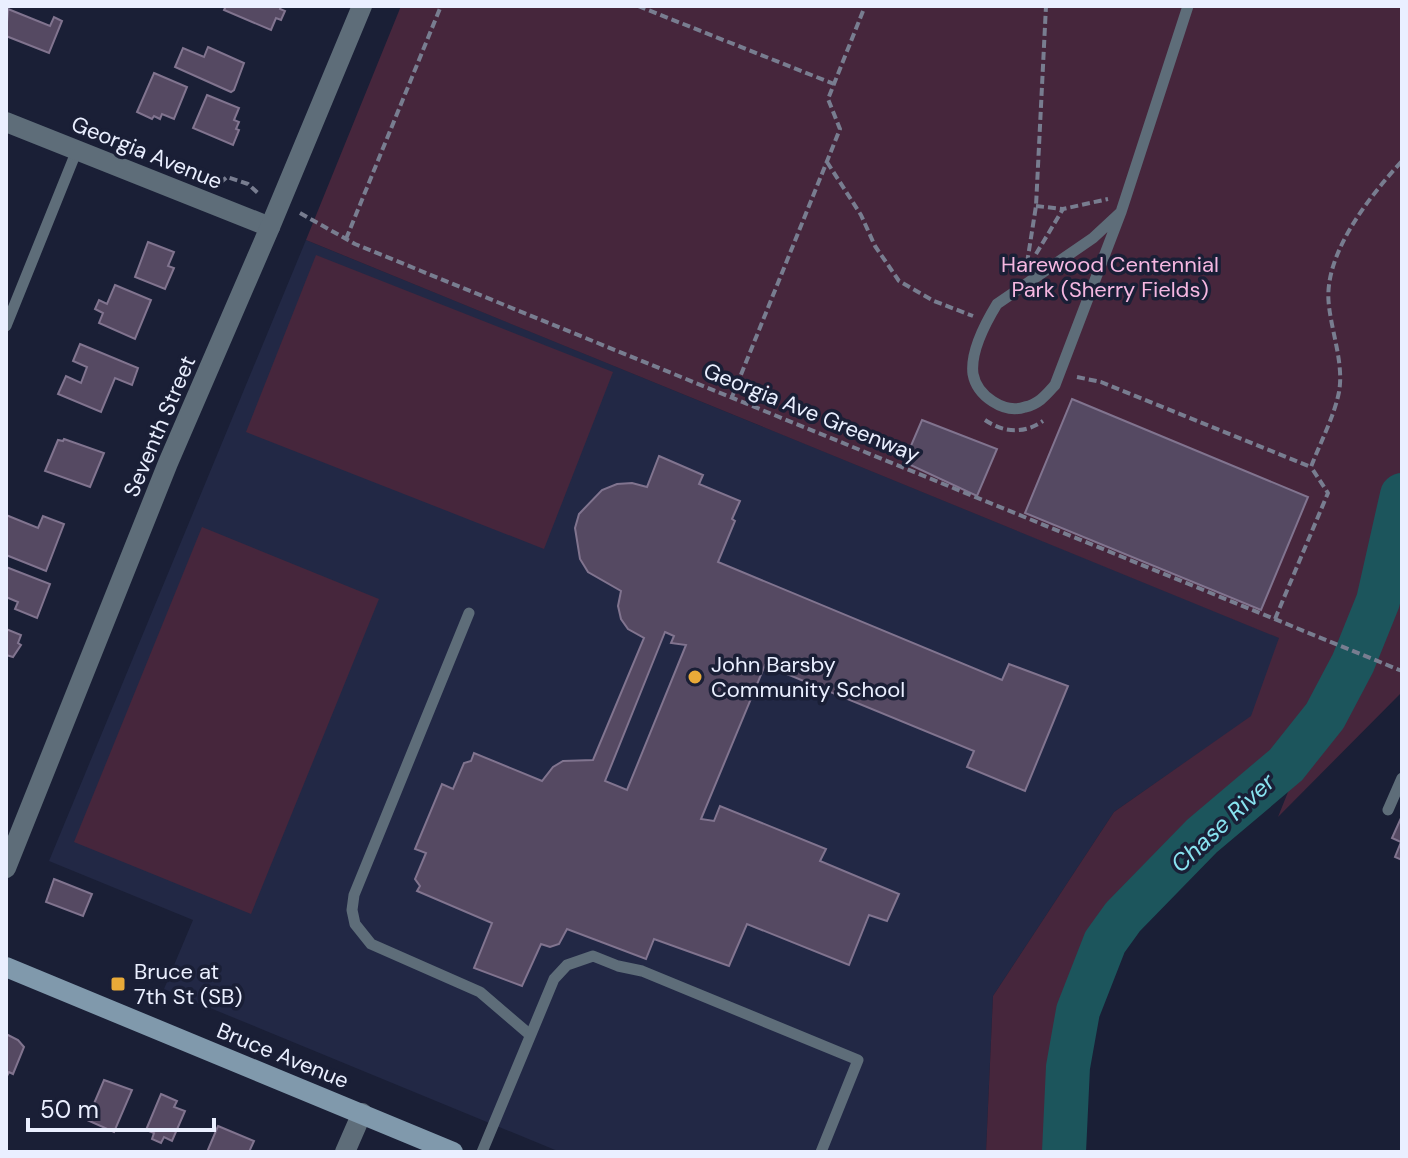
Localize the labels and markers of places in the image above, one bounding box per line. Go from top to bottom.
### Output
place label: John Barsby Community School [711,650,905,704]
marker: John Barsby Community School [686,668,704,686]
place label: Bruce at 7th St (SB) [134,957,243,1011]
marker: Bruce at 7th St (SB) [109,975,127,993]

